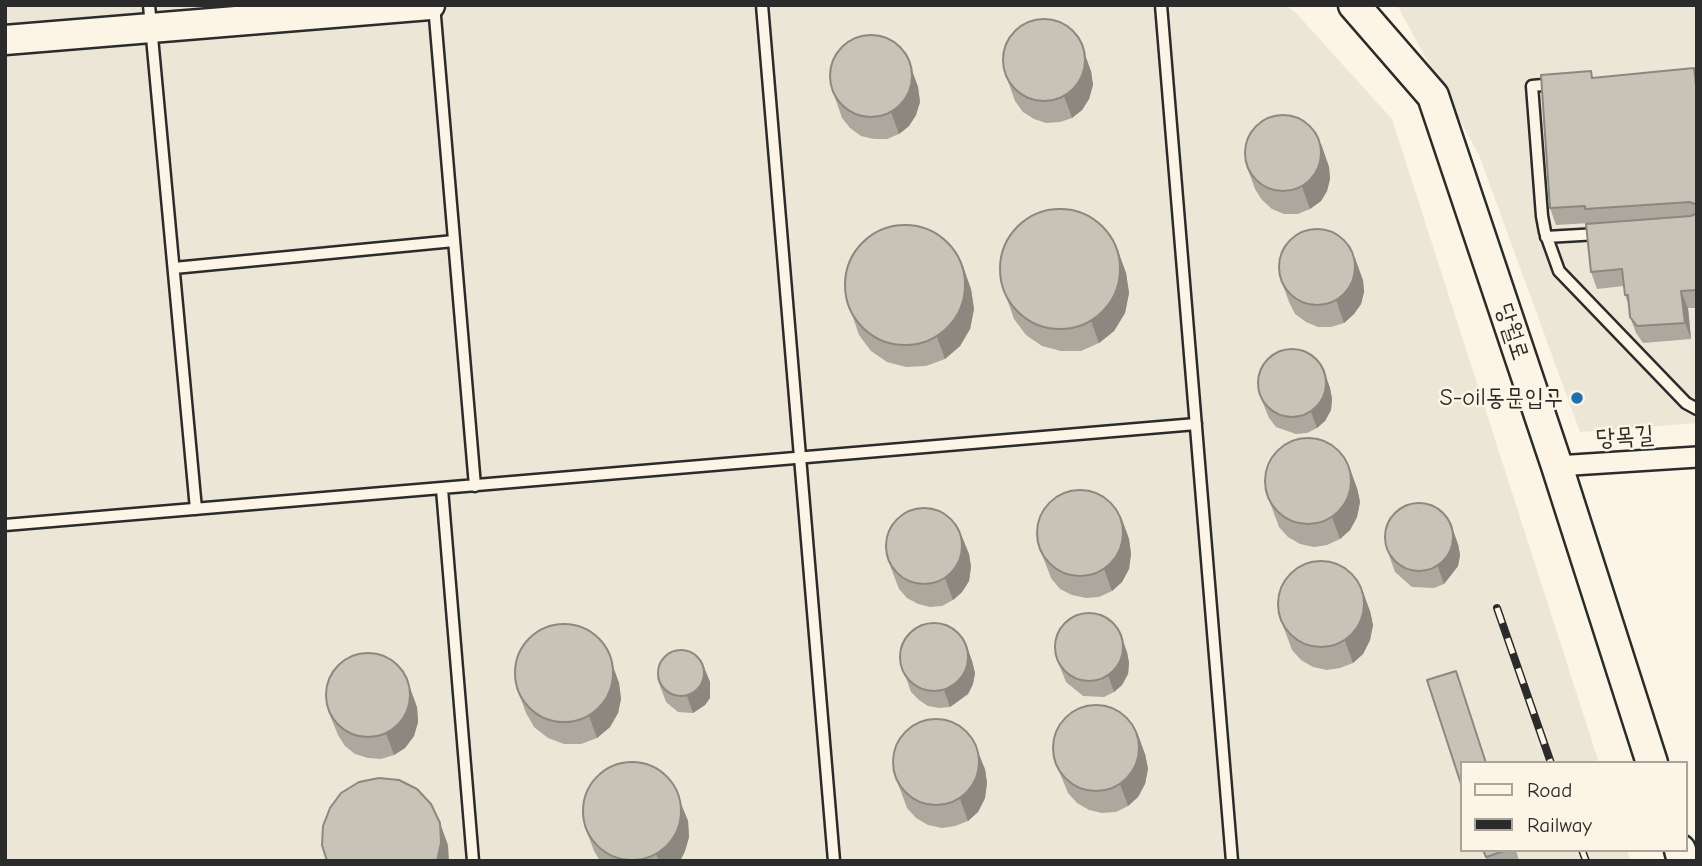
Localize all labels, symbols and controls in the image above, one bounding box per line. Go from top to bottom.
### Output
street label: 당월로 [1489,300,1535,364]
place label: S-oil동문입구 [1439,384,1563,412]
marker: S-oil동문입구 [1569,390,1585,406]
street label: 당목길 [1595,421,1655,453]
legend [1460,761,1688,852]
text: Road [1527,778,1572,802]
text: Railway [1527,813,1592,837]

